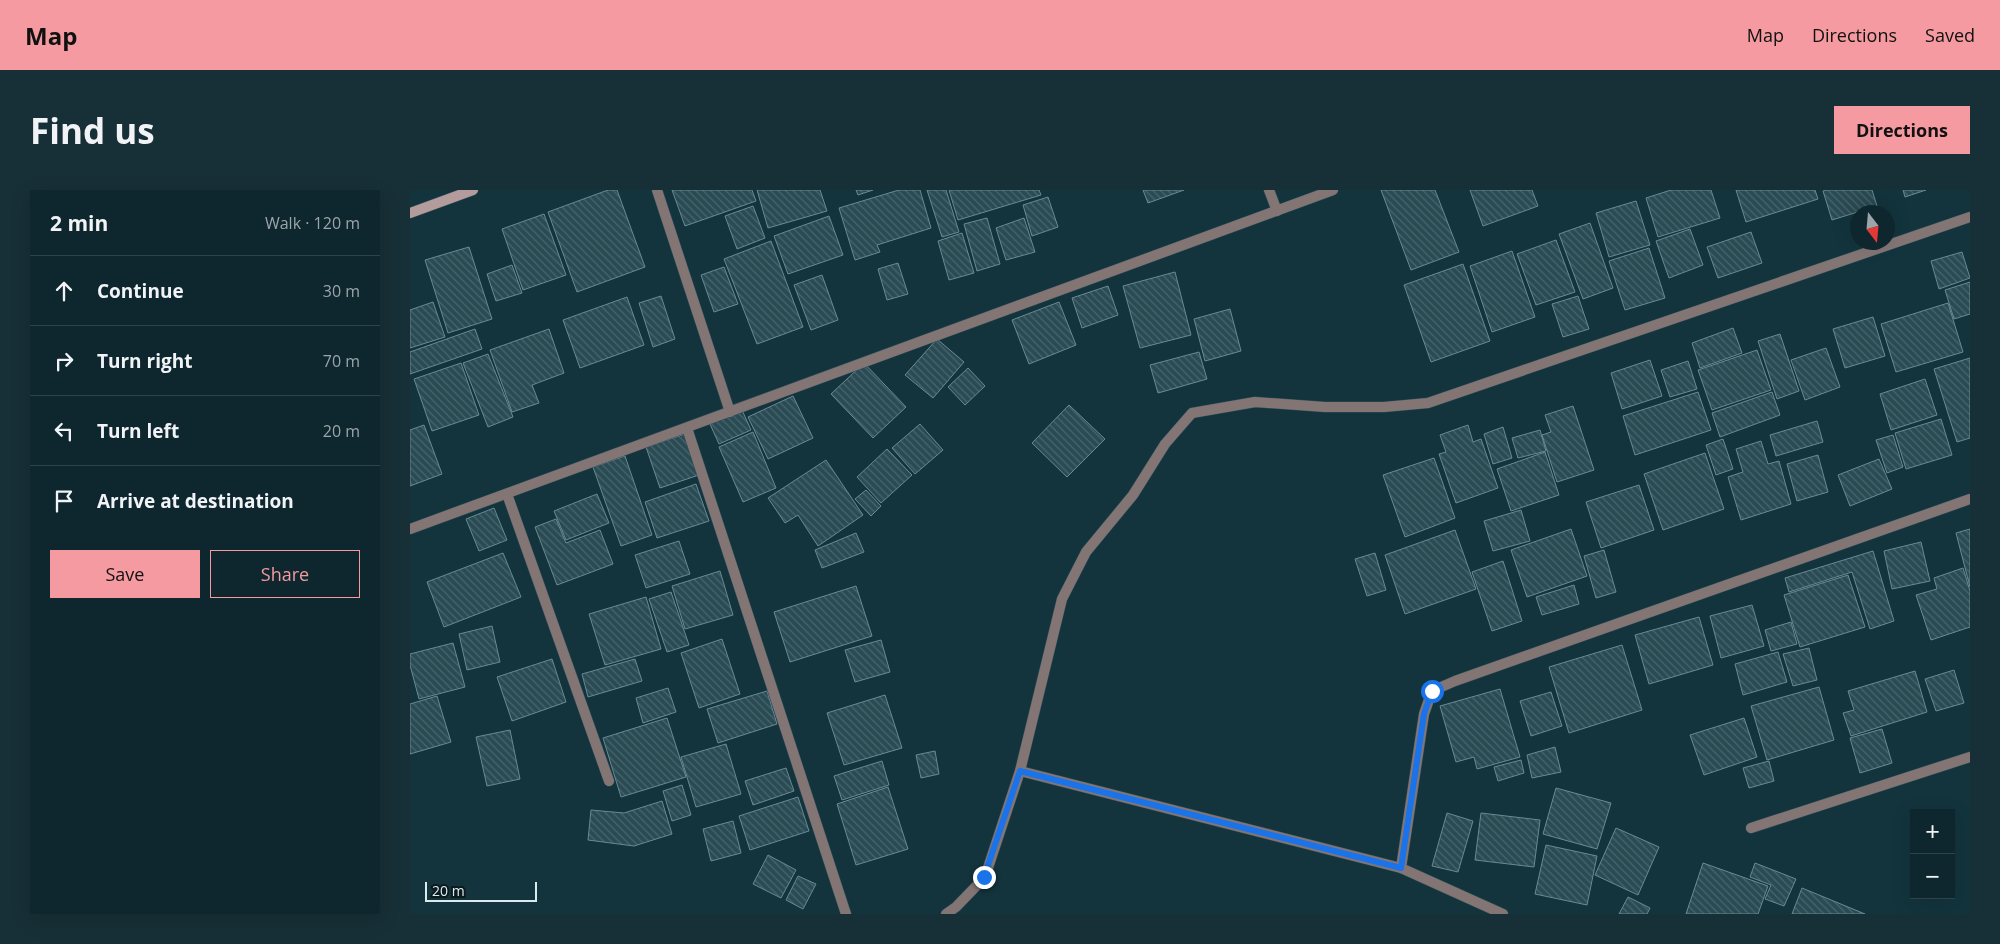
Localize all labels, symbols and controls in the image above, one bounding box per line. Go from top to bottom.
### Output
text: Map [25,19,77,52]
text: Map [1747,23,1784,47]
text: Directions [1812,23,1897,47]
text: Saved [1925,23,1975,47]
button: Directions [1834,106,1970,154]
text: Find us [30,107,155,154]
north arrow [1850,205,1895,250]
text: 2 min [50,209,108,237]
text: Walk · 120 m [265,212,360,234]
icon: ahead [50,277,78,305]
text: Continue [97,278,184,304]
text: 30 m [323,280,360,302]
icon: right [50,347,78,375]
text: Turn right [97,348,192,374]
text: 70 m [323,350,360,372]
icon: left [50,417,78,445]
text: Turn left [97,418,179,444]
text: 20 m [323,420,360,442]
icon: arrive [50,487,78,515]
text: Arrive at destination [97,488,294,514]
button: Save [50,550,200,598]
button: Share [210,550,360,598]
route start [1421,680,1444,703]
map controls [1910,809,1955,899]
button: + [1910,809,1955,854]
button: − [1910,854,1955,899]
route end [973,866,996,889]
scale bar [425,879,538,902]
text: 20 m [432,881,465,900]

